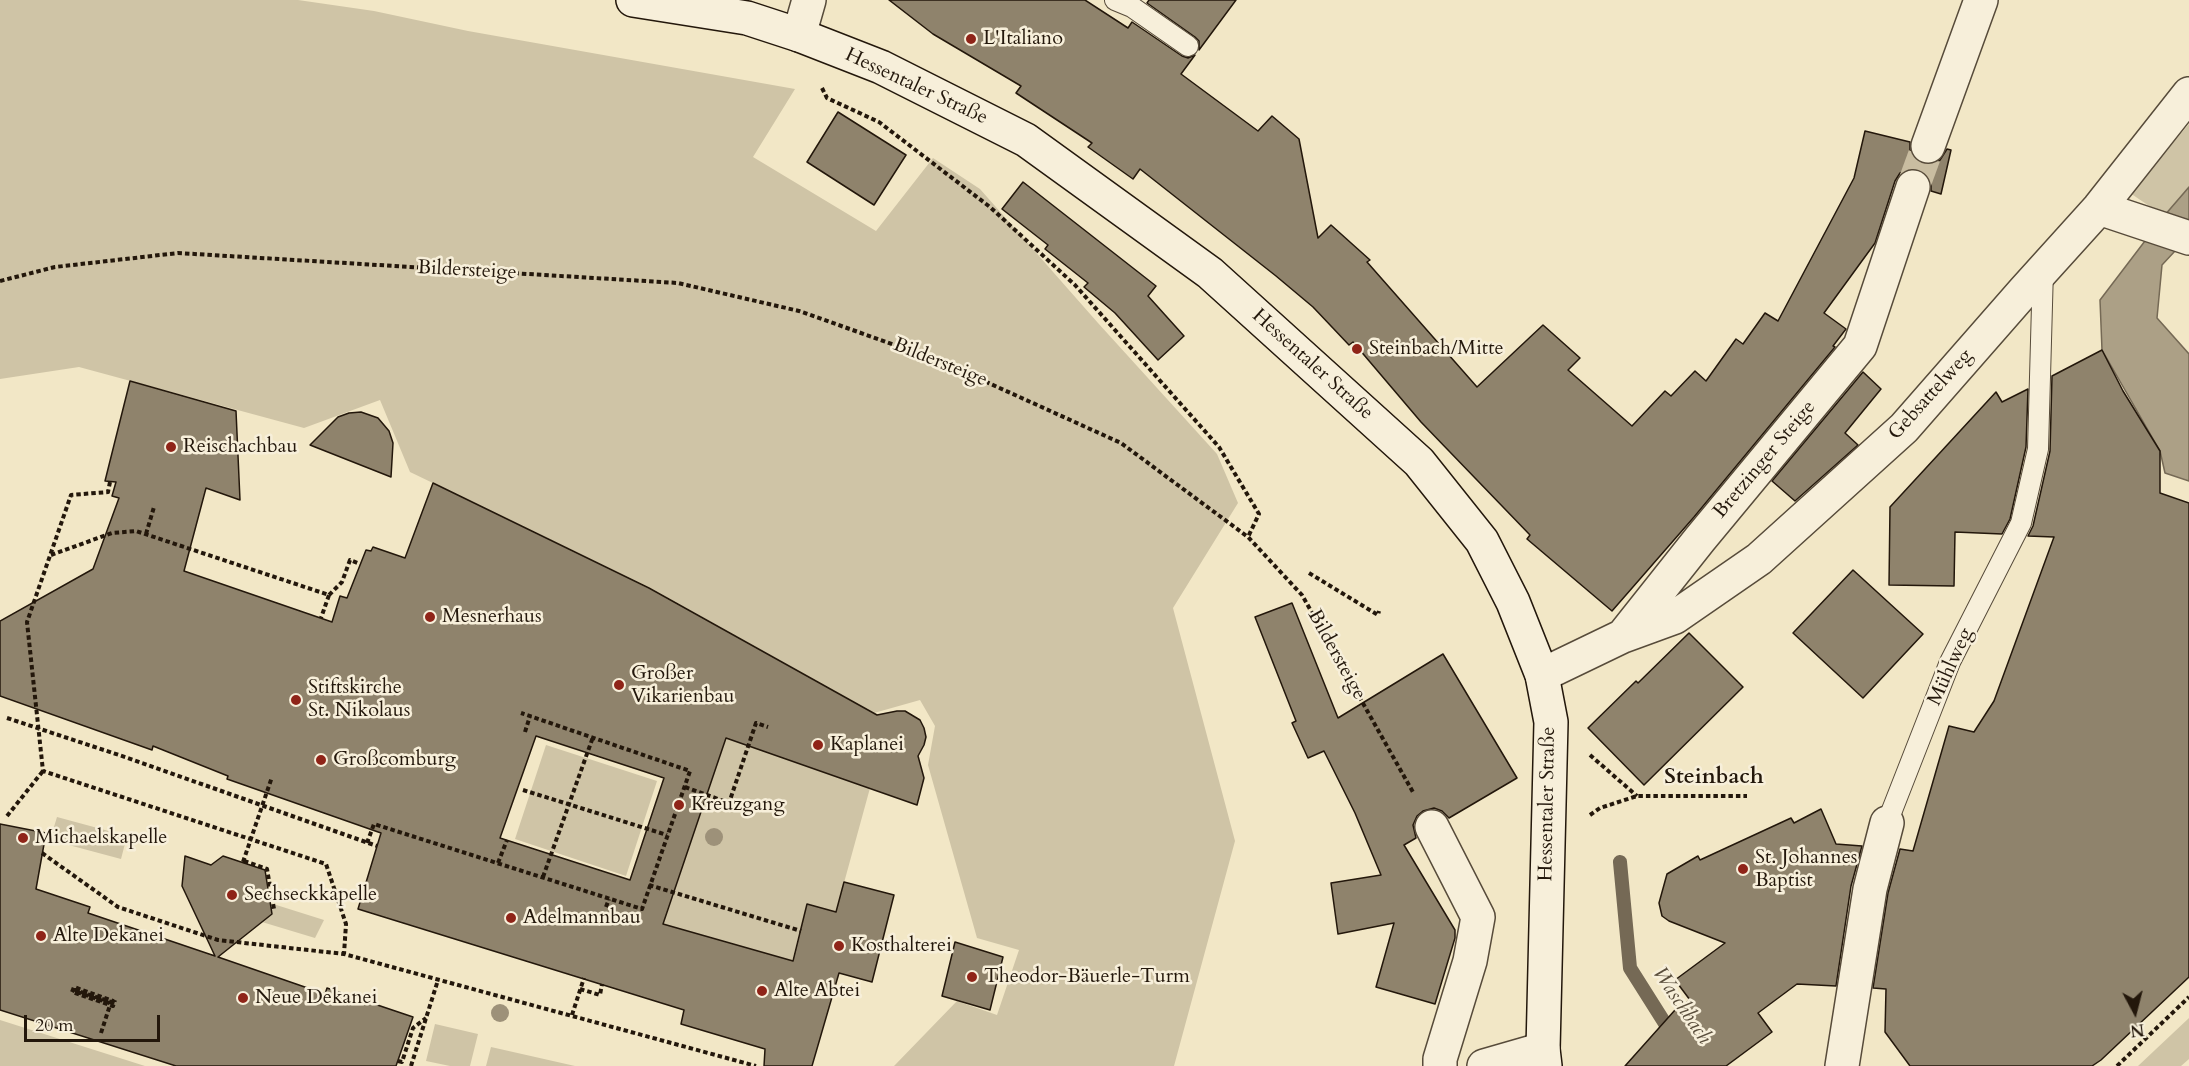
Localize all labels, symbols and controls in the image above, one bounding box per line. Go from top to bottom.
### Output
place label: L'Italiano [983,27,1063,51]
marker: L'Italiano [964,32,978,46]
street label: Hessentaler Straße [841,43,991,131]
street label: Bildersteige [417,256,517,286]
street label: Hessentaler Straße [1246,304,1378,426]
street label: Bildersteige [889,333,991,393]
place label: Steinbach/Mitte [1369,337,1504,361]
marker: Steinbach/Mitte [1350,342,1364,356]
street label: Gebsattelweg [1884,345,1978,445]
street label: Bretzinger Steige [1709,396,1821,524]
place label: Reischachbau [183,435,297,459]
marker: Reischachbau [164,440,178,454]
place label: Mesnerhaus [442,605,542,629]
street label: Bildersteige [1301,606,1371,704]
marker: Mesnerhaus [423,610,437,624]
street label: Mühlweg [1923,625,1979,709]
place label: Großer Vikarienbau [631,662,734,709]
place label: Stiftskirche St. Nikolaus [308,676,410,723]
marker: Großer Vikarienbau [612,678,626,692]
marker: Stiftskirche St. Nikolaus [289,693,303,707]
street label: Hessentaler Straße [1535,726,1561,882]
place label: Kaplanei [830,733,904,757]
marker: Kaplanei [811,738,825,752]
place label: Großcomburg [333,748,456,772]
marker: Großcomburg [314,753,328,767]
district label: Steinbach [1664,765,1764,791]
place label: Kreuzgang [691,793,785,817]
marker: Kreuzgang [672,798,686,812]
place label: Michaelskapelle [35,826,167,850]
marker: Michaelskapelle [16,831,30,845]
place label: St. Johannes Baptist [1755,846,1857,893]
marker: St. Johannes Baptist [1736,862,1750,876]
place label: Sechseckkapelle [244,883,377,907]
marker: Sechseckkapelle [225,888,239,902]
place label: Adelmannbau [523,906,641,930]
marker: Adelmannbau [504,911,518,925]
place label: Alte Dekanei [53,924,164,948]
marker: Alte Dekanei [34,929,48,943]
place label: Kosthalterei [851,934,952,958]
marker: Kosthalterei [832,939,846,953]
water label: Waschbach [1646,963,1716,1049]
place label: Theodor-Bäuerle-Turm [984,965,1190,989]
marker: Theodor-Bäuerle-Turm [965,970,979,984]
place label: Alte Abtei [774,979,860,1003]
north arrow [2105,982,2165,1042]
marker: Alte Abtei [755,984,769,998]
place label: Neue Dekanei [255,986,377,1010]
marker: Neue Dekanei [236,991,250,1005]
scale bar [27,1003,164,1041]
text: 20 m [35,1013,74,1038]
text: N [2129,1018,2145,1042]

